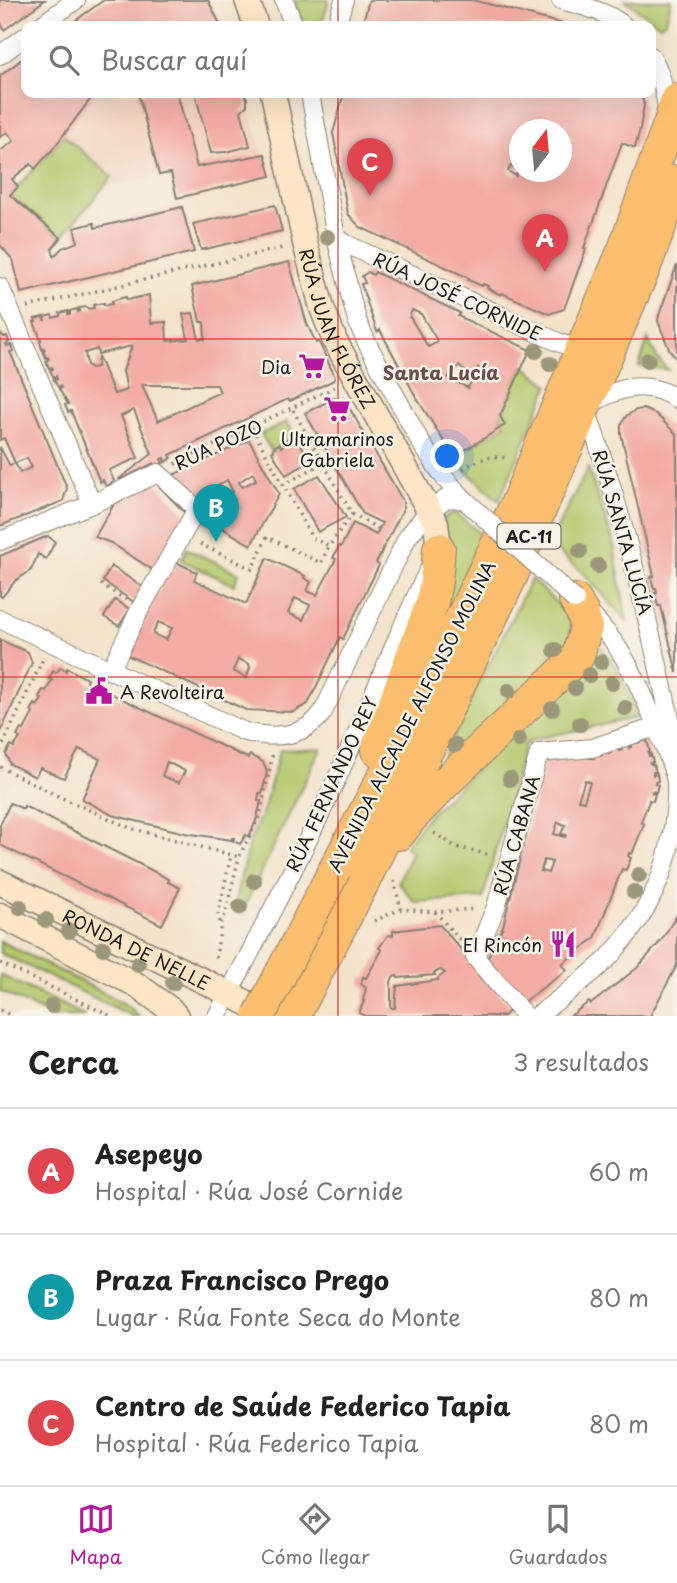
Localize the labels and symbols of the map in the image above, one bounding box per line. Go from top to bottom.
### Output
north arrow [509,119,572,182]
pin: C [347,138,393,196]
pin: A [522,214,568,272]
street label: RÚA JUAN FLÓREZ [293,245,383,413]
street label: RÚA JOSÉ CORNIDE [369,245,547,347]
supermarket icon: Dia [297,351,327,381]
place label: Dia [261,353,291,380]
district label: Santa Lucía [383,358,499,386]
supermarket icon: Ultramarinos Gabriela [322,394,352,424]
street label: RÚA POZO [170,412,266,476]
place label: Ultramarinos Gabriela [280,425,394,473]
your location [430,439,464,473]
street label: RÚA SANTA LUCÍA [586,446,660,618]
pin: B [193,484,239,542]
road number: AC-11 [498,524,560,548]
street label: AVENIDA ALCALDE ALFONSO MOLINA [320,555,502,876]
public building icon: A Revolteira [84,676,114,706]
place label: A Revolteira [120,678,225,705]
street label: RÚA FERNANDO REY [278,692,384,876]
street label: RÚA CABANA [486,772,546,898]
street label: RONDA DE NELLE [58,901,215,996]
restaurant icon: El Rincón [548,929,578,959]
place label: El Rincón [463,931,542,958]

